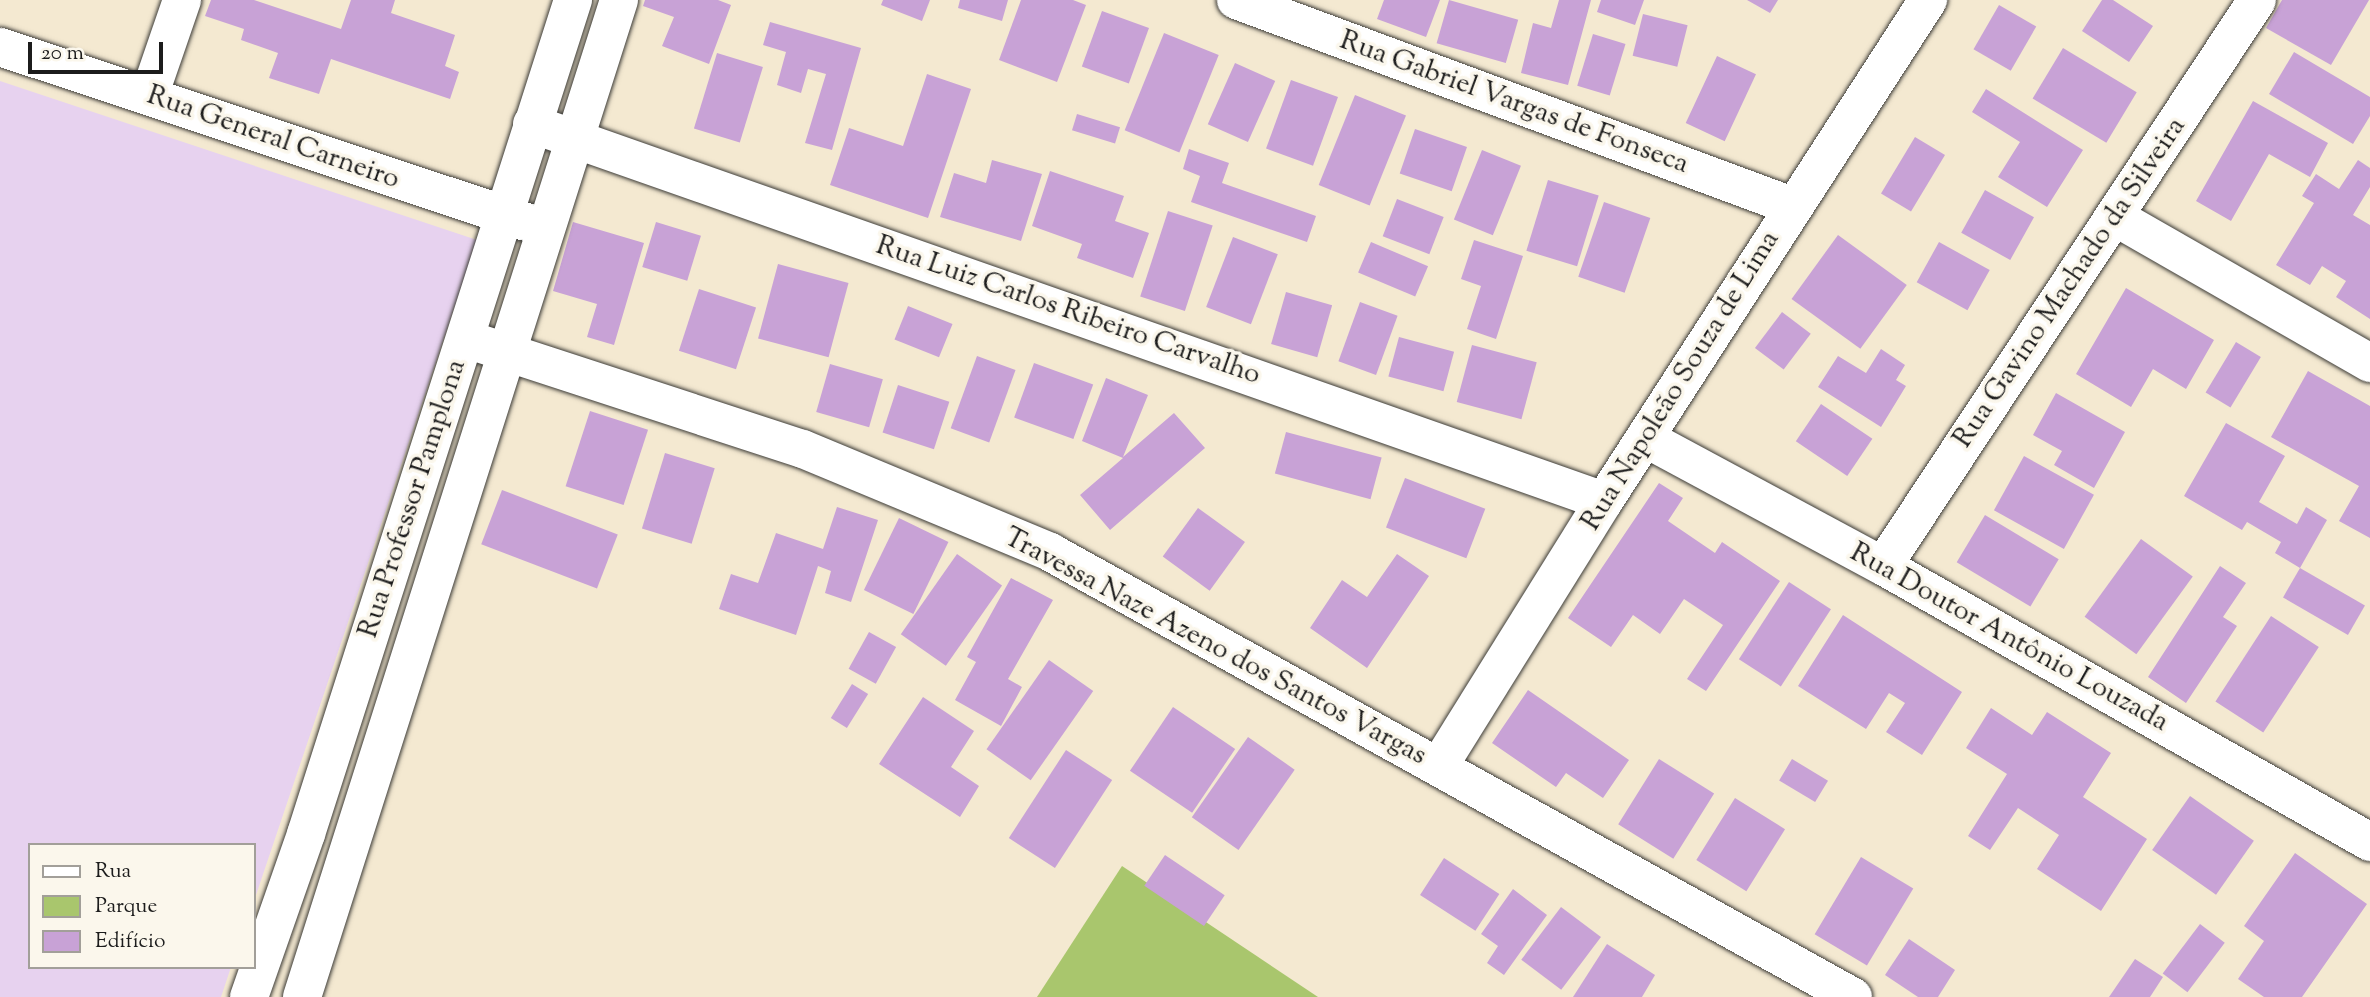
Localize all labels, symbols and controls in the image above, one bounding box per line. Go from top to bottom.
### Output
street label: Rua Gabriel Vargas de Fonseca [1335,24,1693,182]
scale bar [32,28,166,72]
text: 20 m [41,39,84,69]
street label: Rua General Carneiro [142,79,404,197]
street label: Rua Gavino Machado da Silveira [1947,111,2193,455]
street label: Rua Napoleão Souza de Lima [1575,225,1787,537]
street label: Rua Luiz Carlos Ribeiro Carvalho [871,229,1265,393]
street label: Rua Professor Pamplona [352,356,474,642]
street label: Travessa Naze Azeno dos Santos Vargas [998,521,1432,773]
street label: Rua Doutor Antônio Louzada [1844,536,2174,740]
legend [28,843,256,969]
text: Rua [95,857,131,887]
text: Parque [95,892,157,922]
text: Edifício [95,927,165,957]

